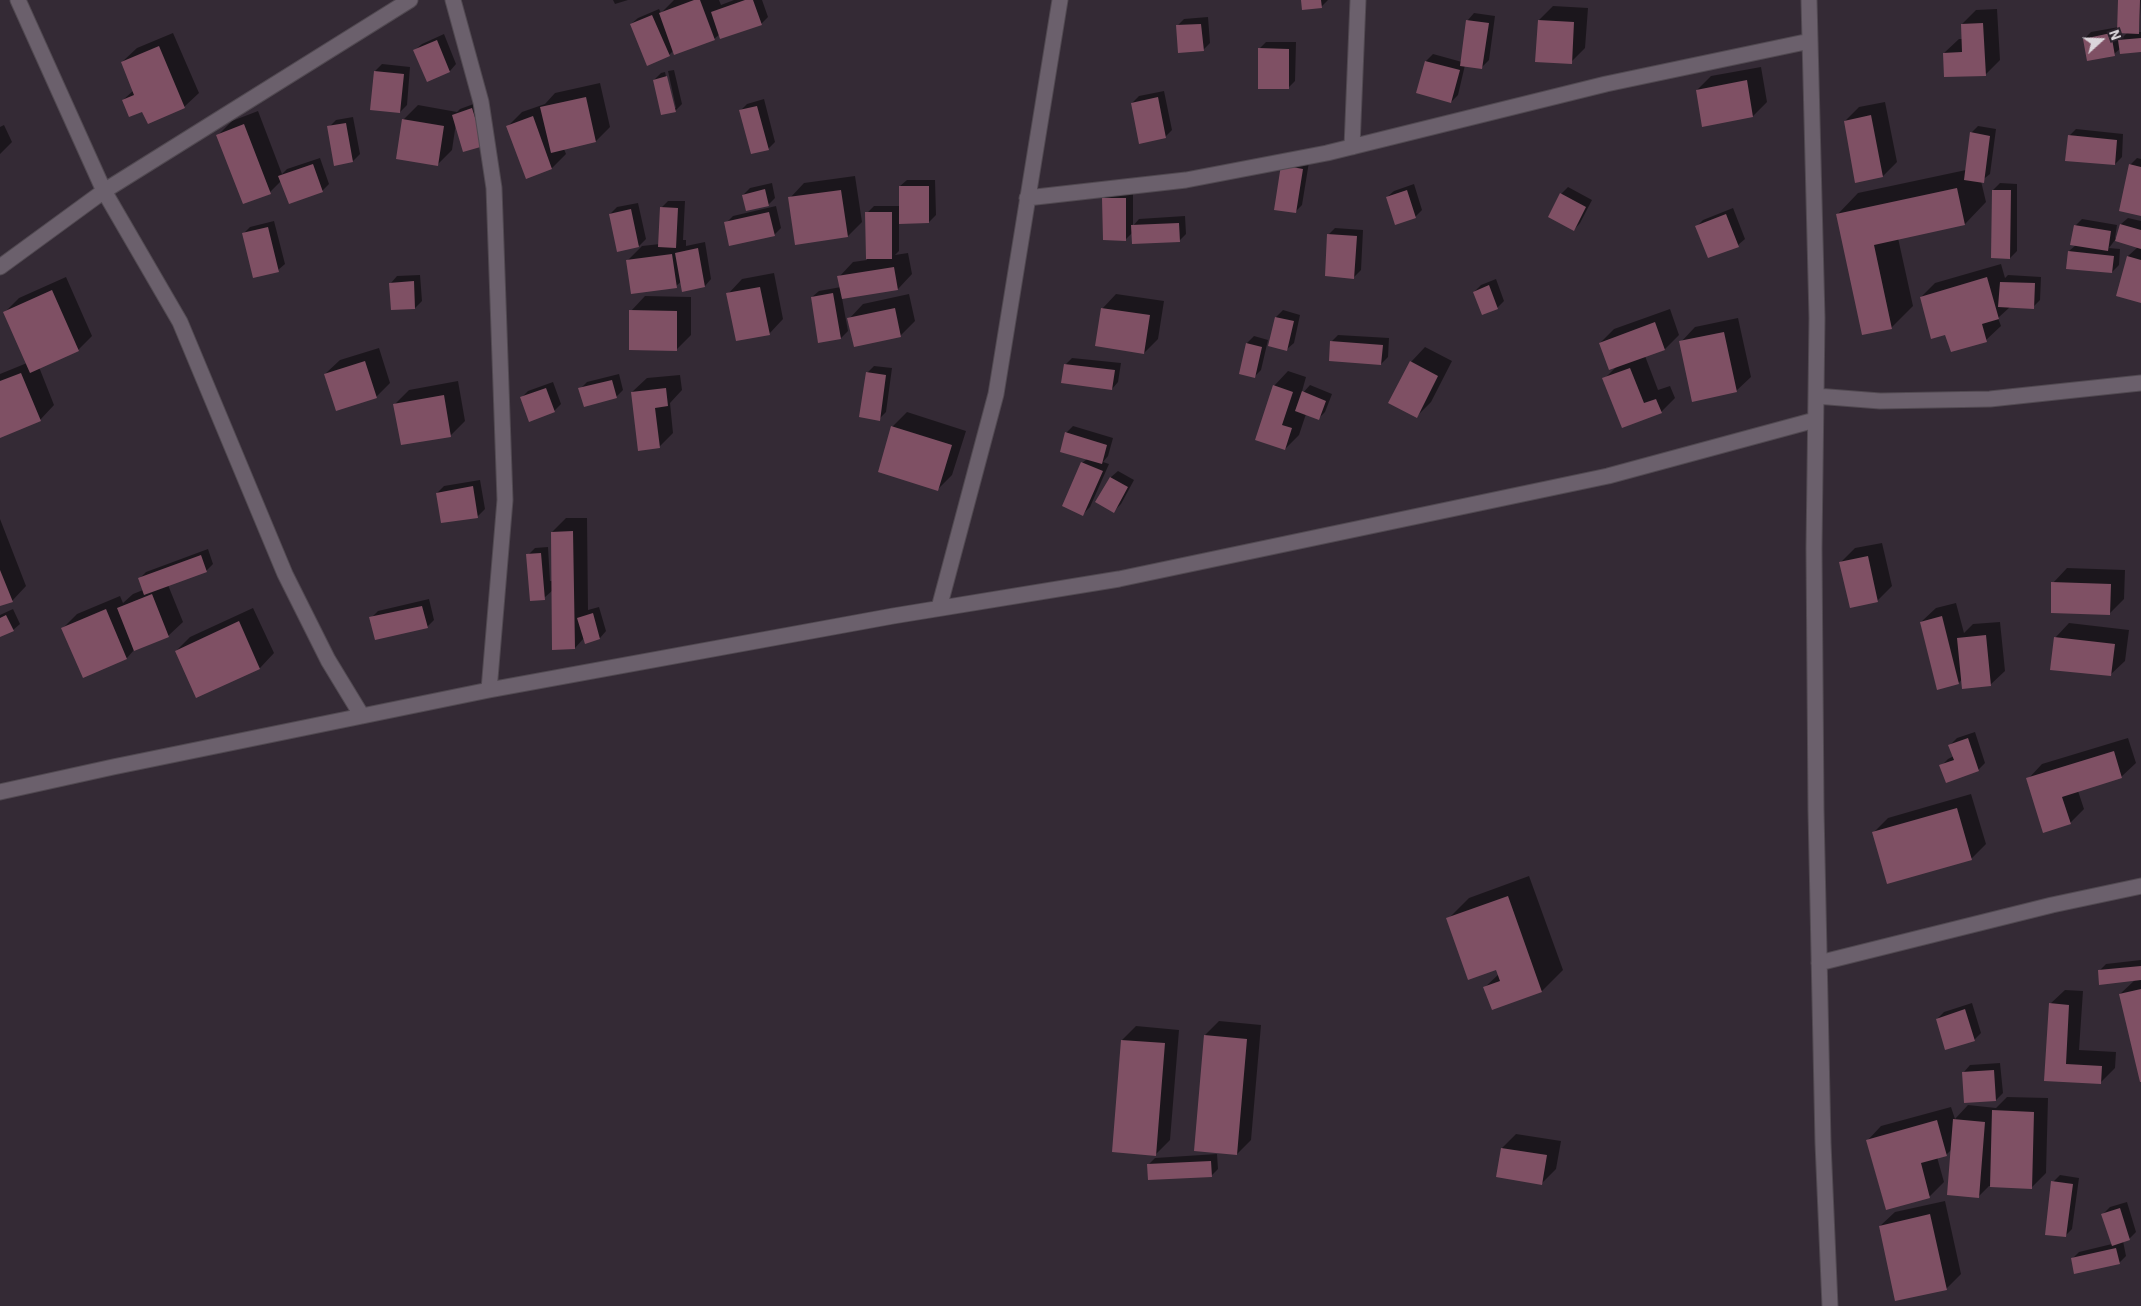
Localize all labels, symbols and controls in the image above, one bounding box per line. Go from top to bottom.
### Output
north arrow [2076,15,2126,65]
text: N [2105,27,2125,43]

